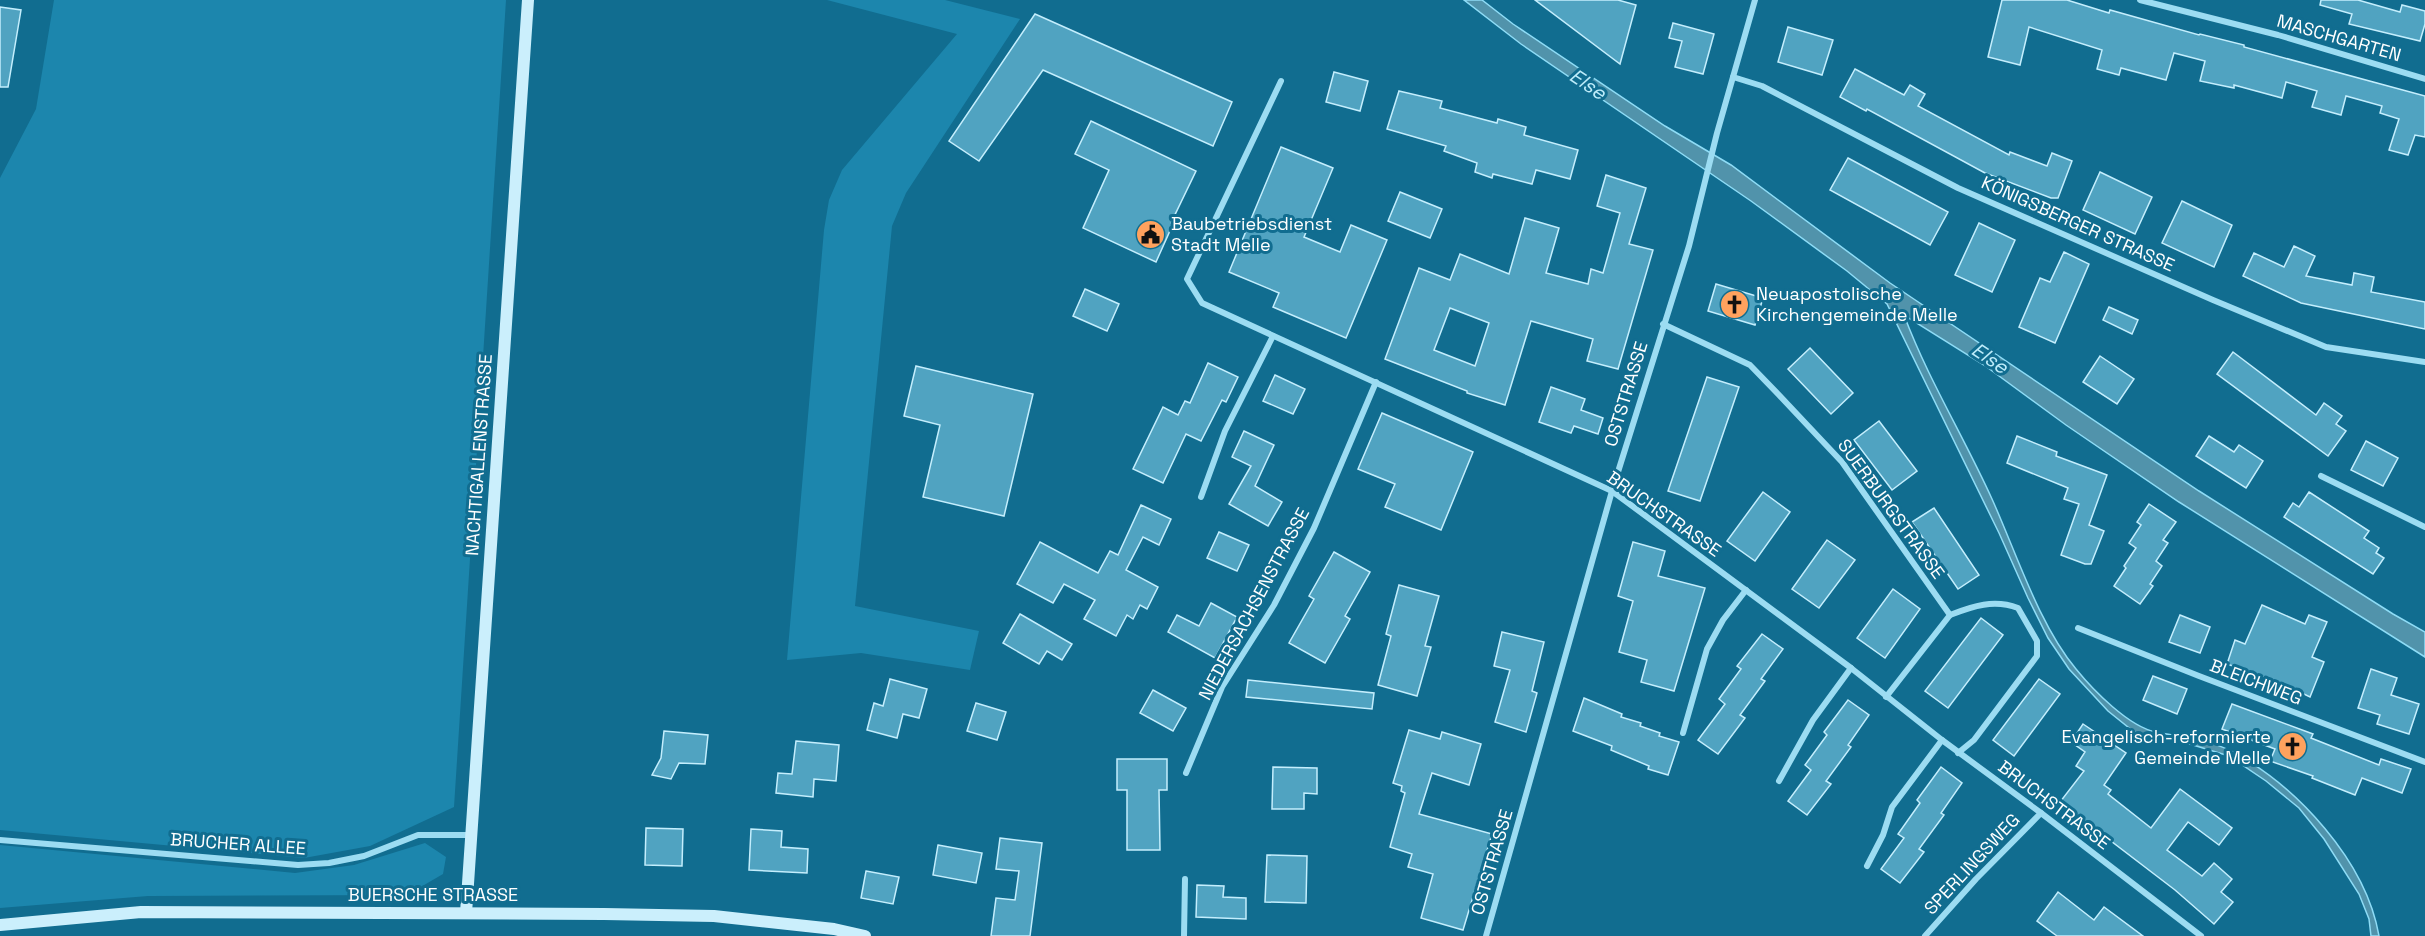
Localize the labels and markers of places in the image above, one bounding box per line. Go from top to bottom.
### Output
place label: Baubetriebsdienst Stadt Melle [1171,212,1332,256]
public building icon: Baubetriebsdienst Stadt Melle [1134,218,1166,250]
place label: Neuapostolische Kirchengemeinde Melle [1756,282,1958,326]
church icon: Neuapostolische Kirchengemeinde Melle [1719,288,1751,320]
place label: Evangelisch-reformierte Gemeinde Melle [2061,725,2271,769]
church icon: Evangelisch-reformierte Gemeinde Melle [2276,731,2308,763]

